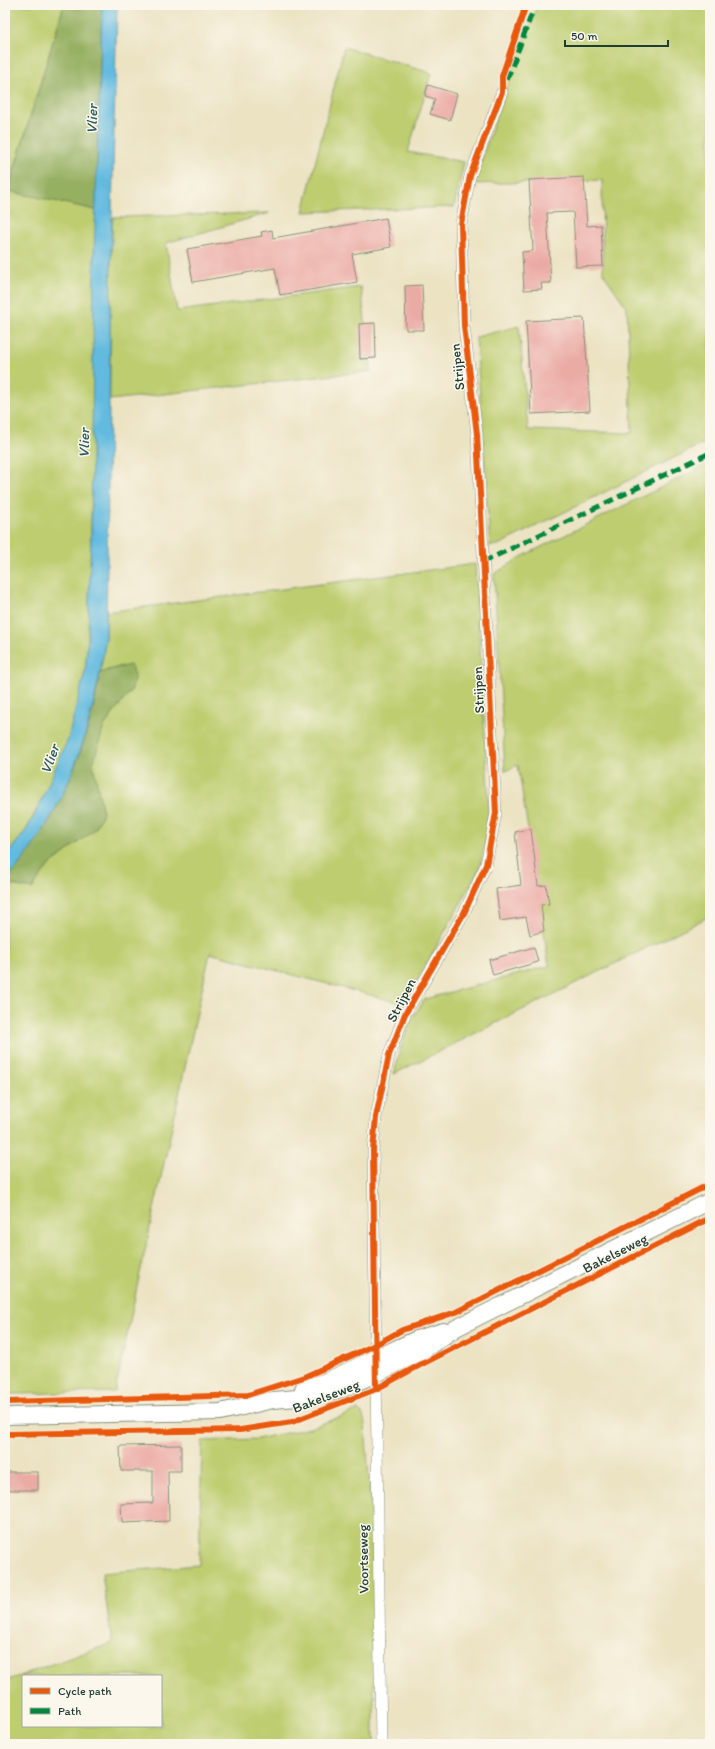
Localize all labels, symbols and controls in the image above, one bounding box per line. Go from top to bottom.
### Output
scale bar [565,22,668,48]
text: 50 m [571,29,597,43]
water label: Vlier [82,102,102,134]
street label: Strijpen [447,342,468,391]
water label: Vlier [75,426,93,458]
street label: Strijpen [469,666,488,714]
water label: Vlier [36,740,64,776]
street label: Strijpen [383,975,420,1025]
street label: Bakelseweg [580,1229,651,1277]
street label: Bakelseweg [290,1376,363,1417]
street label: Voortseweg [354,1523,373,1594]
legend [22,1675,162,1727]
text: Cycle path [58,1684,112,1698]
text: Path [58,1704,81,1718]

